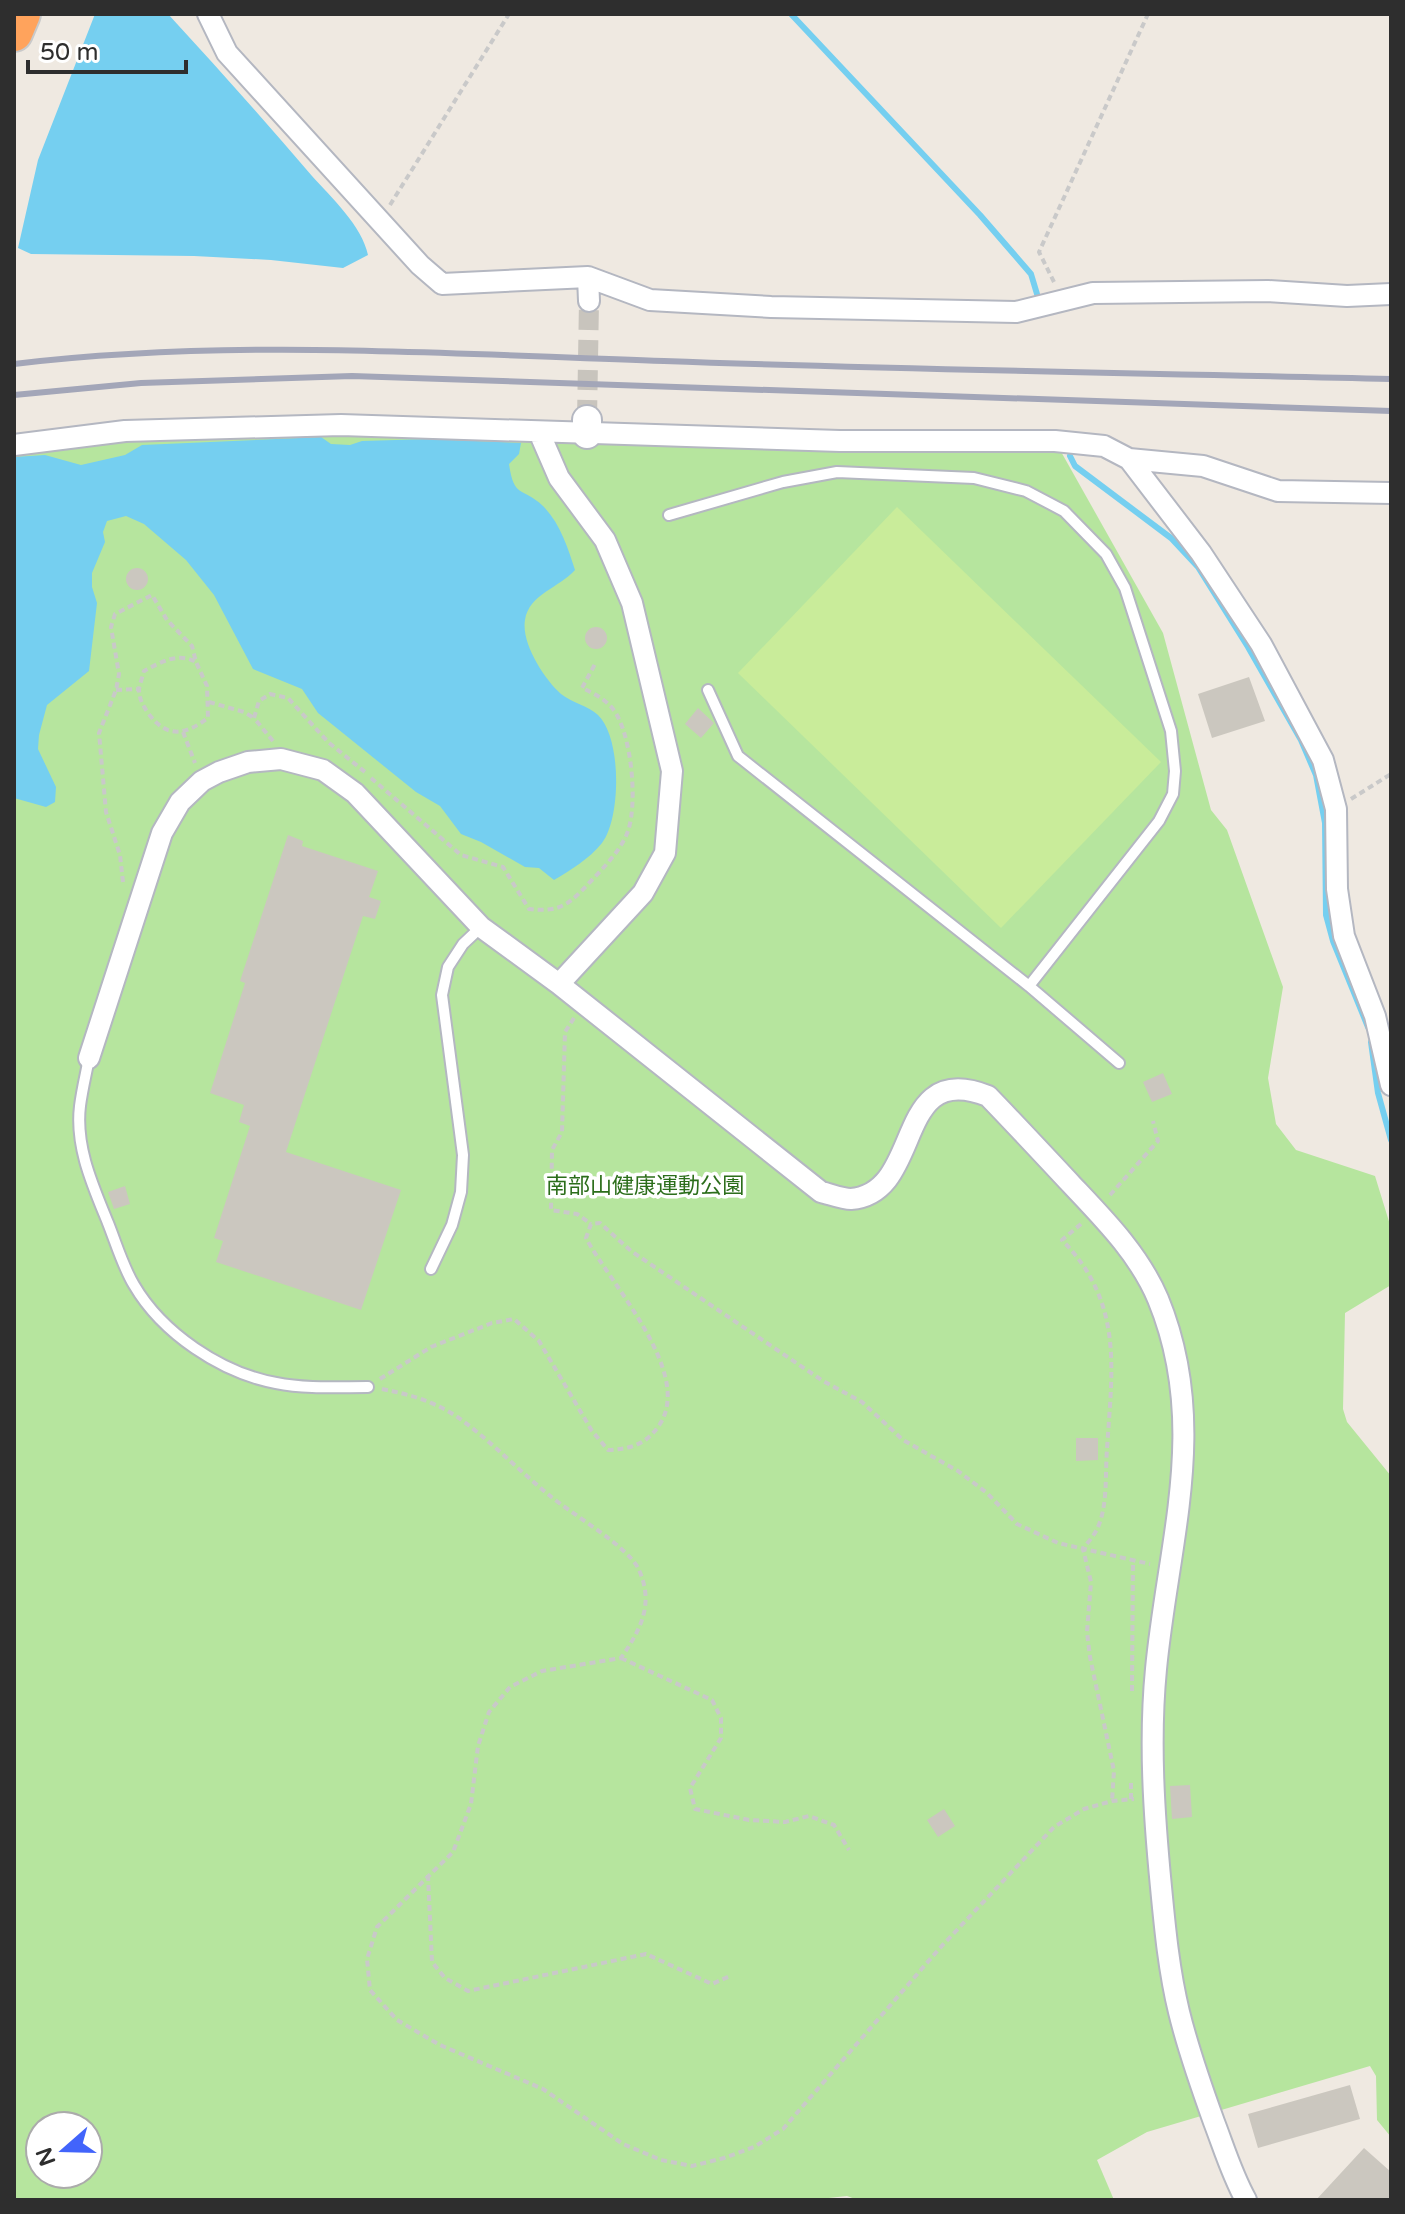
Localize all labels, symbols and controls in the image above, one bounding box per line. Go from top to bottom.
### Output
scale bar [28,24,186,74]
text: 50 m [40,38,98,67]
park label: 南部山健康運動公園 [546,1173,744,1199]
north arrow [24,2110,104,2190]
text: N [31,2144,61,2169]

